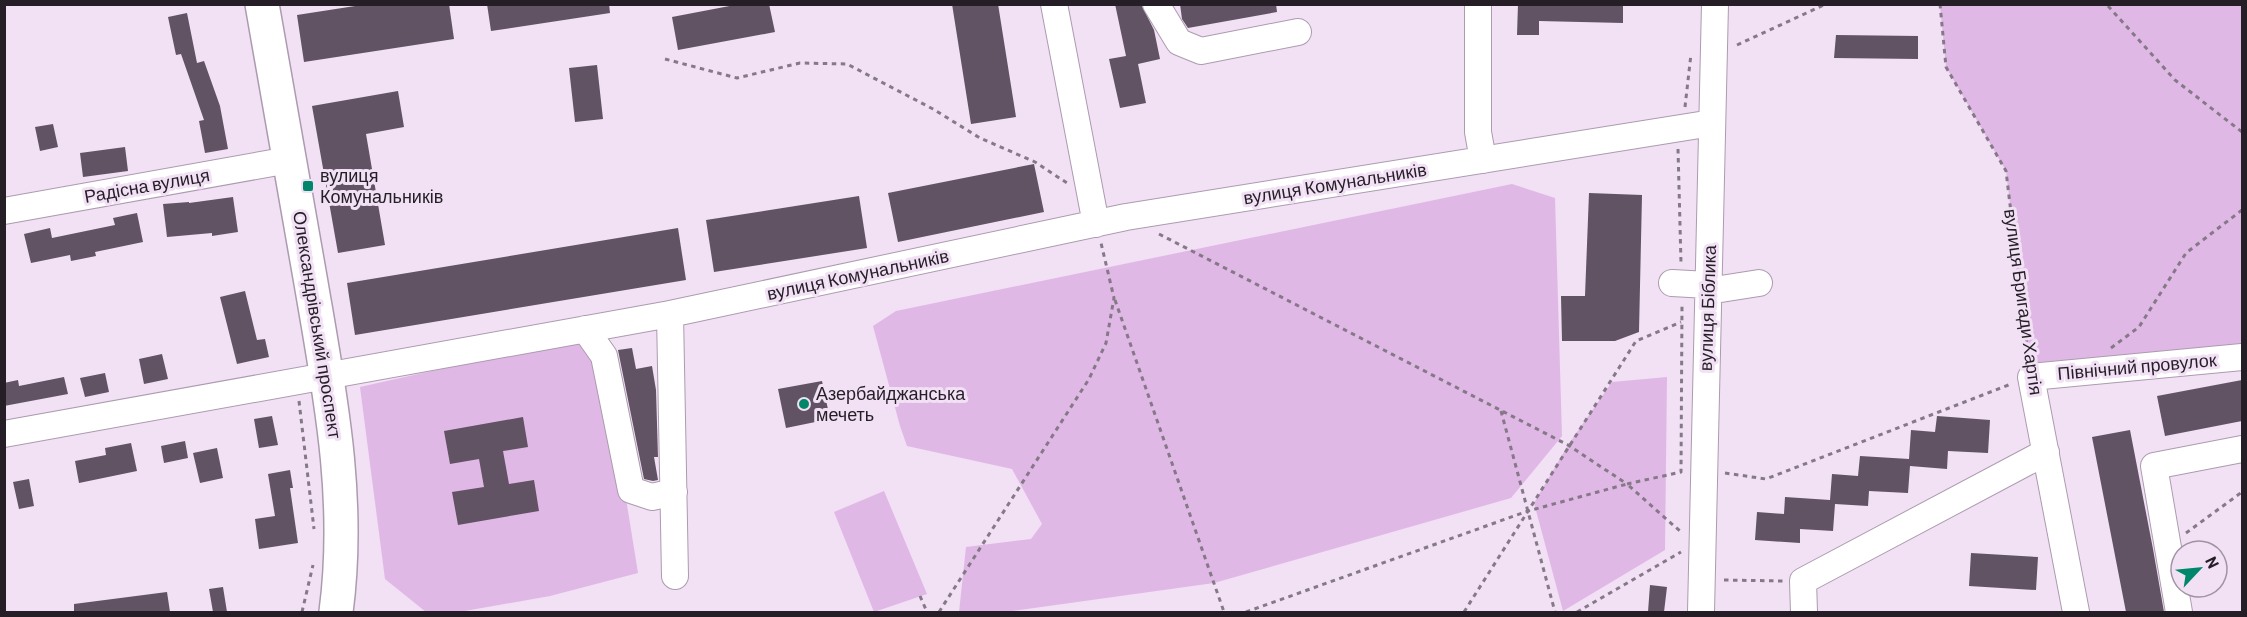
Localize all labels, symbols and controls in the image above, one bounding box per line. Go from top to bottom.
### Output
street label: вулиця Комунальників [1242,158,1428,208]
street label: Радісна вулиця [82,163,211,207]
place label: вулиця Комунальників [320,164,443,207]
marker: вулиця Комунальників [301,179,315,193]
street label: вулиця Бригади Хартія [2000,207,2048,396]
street label: Олександрівський проспект [289,210,347,440]
street label: вулиця Комунальників [765,244,951,304]
street label: вулиця Біблика [1694,244,1720,371]
street label: Північний провулок [2056,348,2217,384]
place label: Азербайджанська мечеть [816,382,966,425]
marker: Азербайджанська мечеть [797,397,811,411]
north arrow [2169,539,2229,599]
text: N [2202,553,2224,571]

